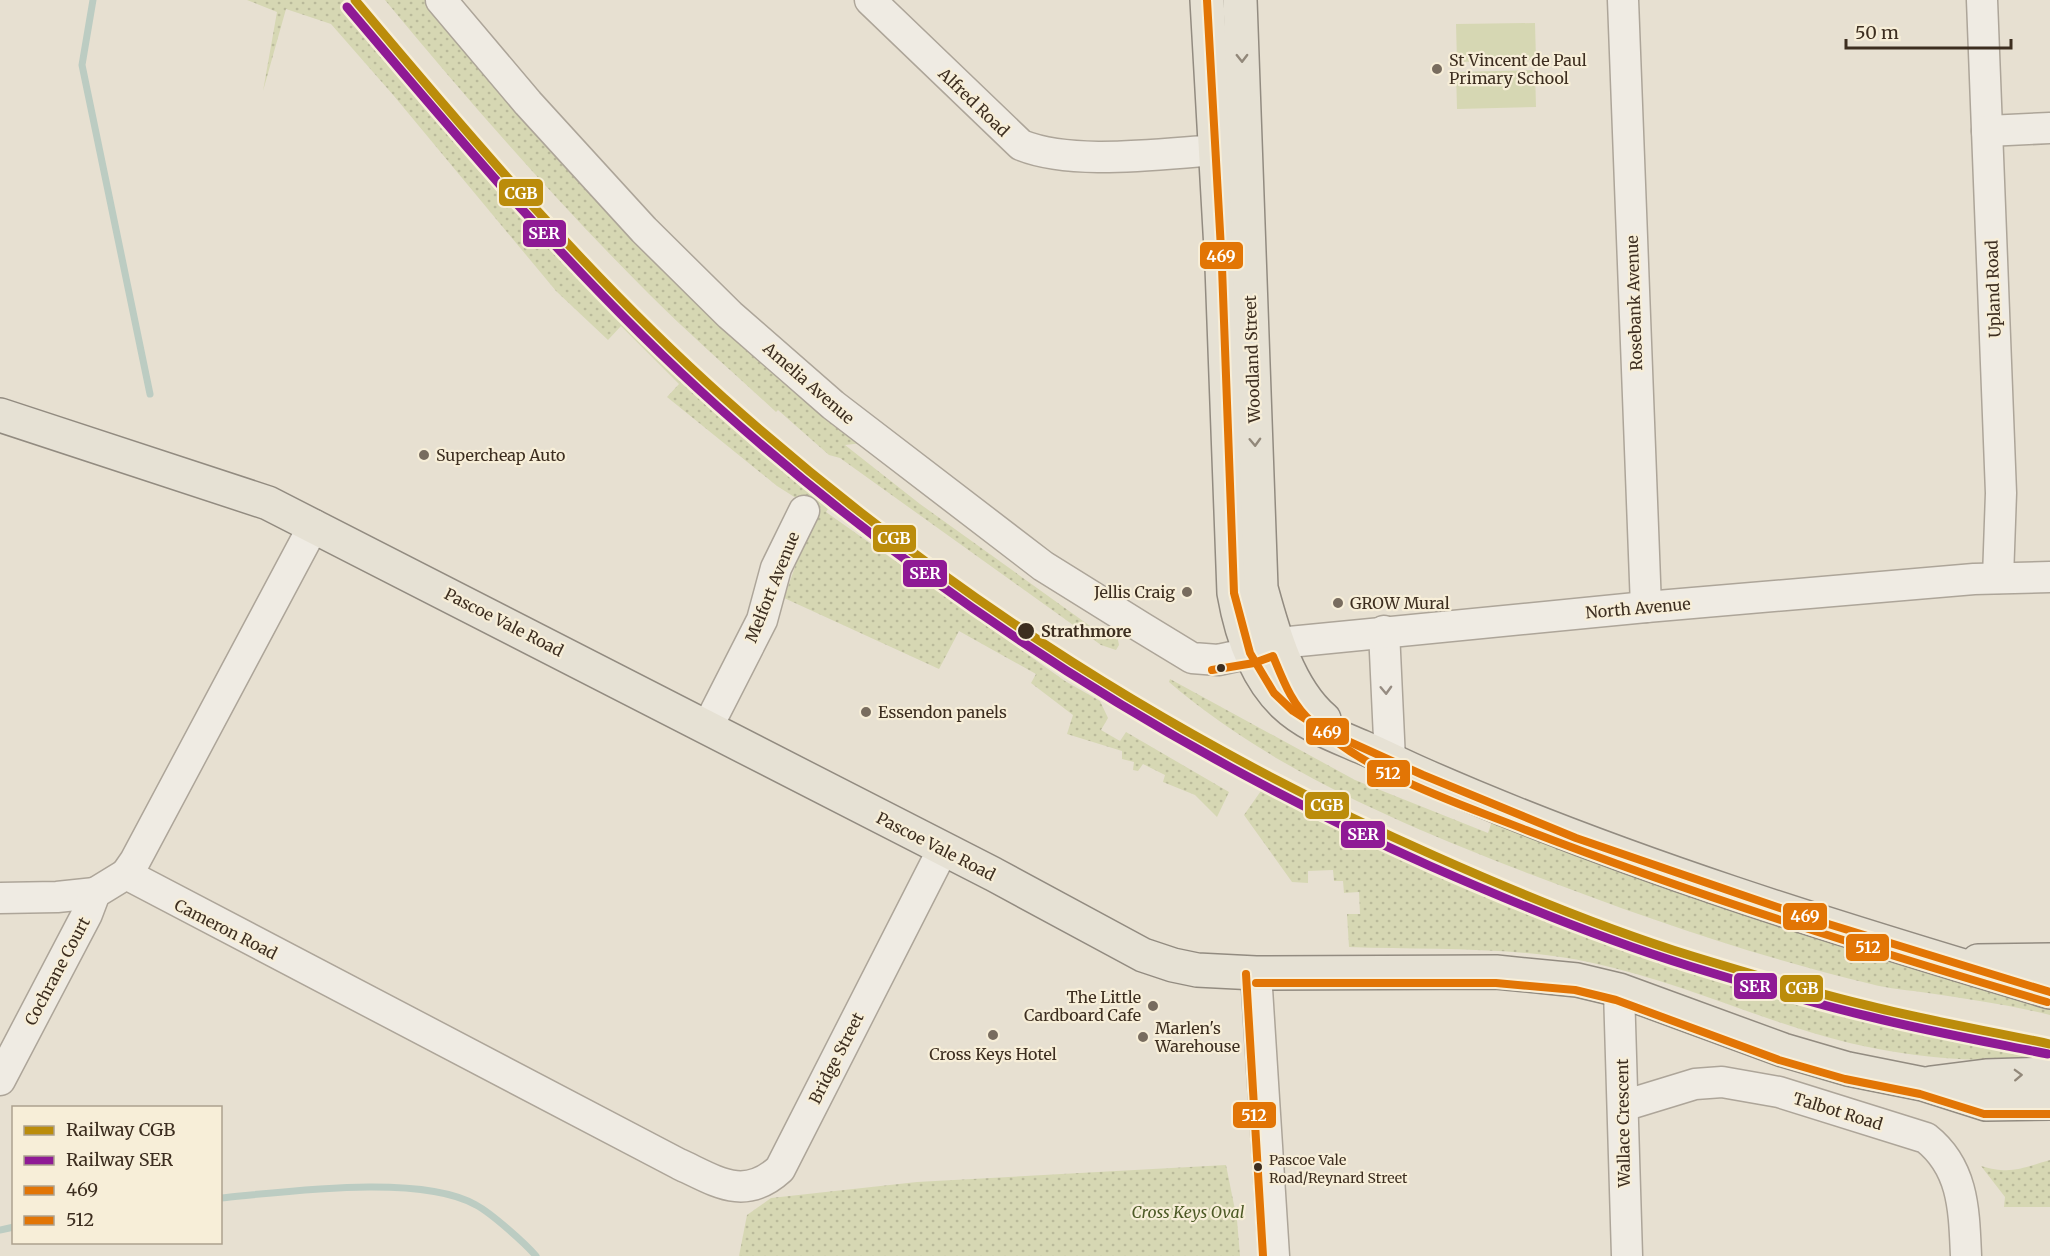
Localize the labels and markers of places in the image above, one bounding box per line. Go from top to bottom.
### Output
place label: St Vincent de Paul Primary School [1449,50,1587,88]
marker: St Vincent de Paul Primary School [1430,62,1444,76]
place label: Supercheap Auto [436,445,565,465]
marker: Supercheap Auto [417,448,431,462]
place label: Jellis Craig [1093,582,1175,602]
marker: Jellis Craig [1180,585,1194,599]
place label: GROW Mural [1350,593,1450,613]
marker: GROW Mural [1331,596,1345,610]
marker: Strathmore [1016,621,1036,641]
place label: Strathmore [1041,621,1132,641]
unlabelled marker [1215,662,1227,674]
place label: Essendon panels [878,702,1007,722]
marker: Essendon panels [859,705,873,719]
place label: The Little Cardboard Cafe [1024,987,1141,1025]
marker: The Little Cardboard Cafe [1146,999,1160,1013]
place label: Marlen's Warehouse [1154,1018,1240,1056]
marker: Cross Keys Hotel [986,1028,1000,1042]
marker: Marlen's Warehouse [1136,1030,1150,1044]
place label: Cross Keys Hotel [929,1044,1057,1064]
place label: Pascoe Vale Road/Reynard Street [1269,1151,1408,1187]
marker: Pascoe Vale Road/Reynard Street [1252,1161,1264,1173]

